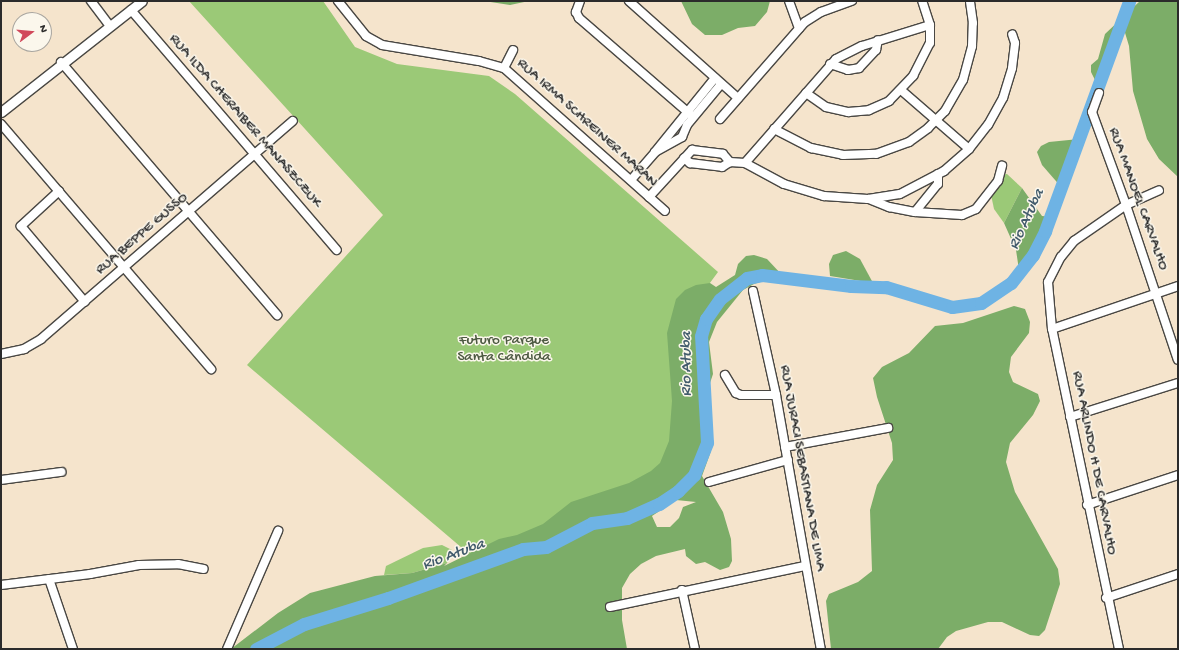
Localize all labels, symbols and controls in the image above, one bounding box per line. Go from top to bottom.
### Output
north arrow [12,12,52,52]
text: N [36,24,49,34]
street label: RUA ILDA CHERAIBER MANASZCZUK [165,30,325,212]
street label: RUA IRMA SCHREINER MARAN [513,55,661,191]
street label: RUA MANOEL CARVALHO [1104,125,1172,273]
water label: Rio Atuba [1006,187,1050,253]
street label: RUA BEPPE GUSSO [92,189,192,279]
park label: Futuro Parque Santa Cândida [457,331,551,366]
water label: Rio Atuba [678,332,698,396]
street label: RUA JURACI SEBASTIANA DE LIMA [775,364,829,572]
street label: RUA ARLINDO H DE CARVALHO [1067,370,1121,556]
water label: Rio Atuba [420,536,488,576]

